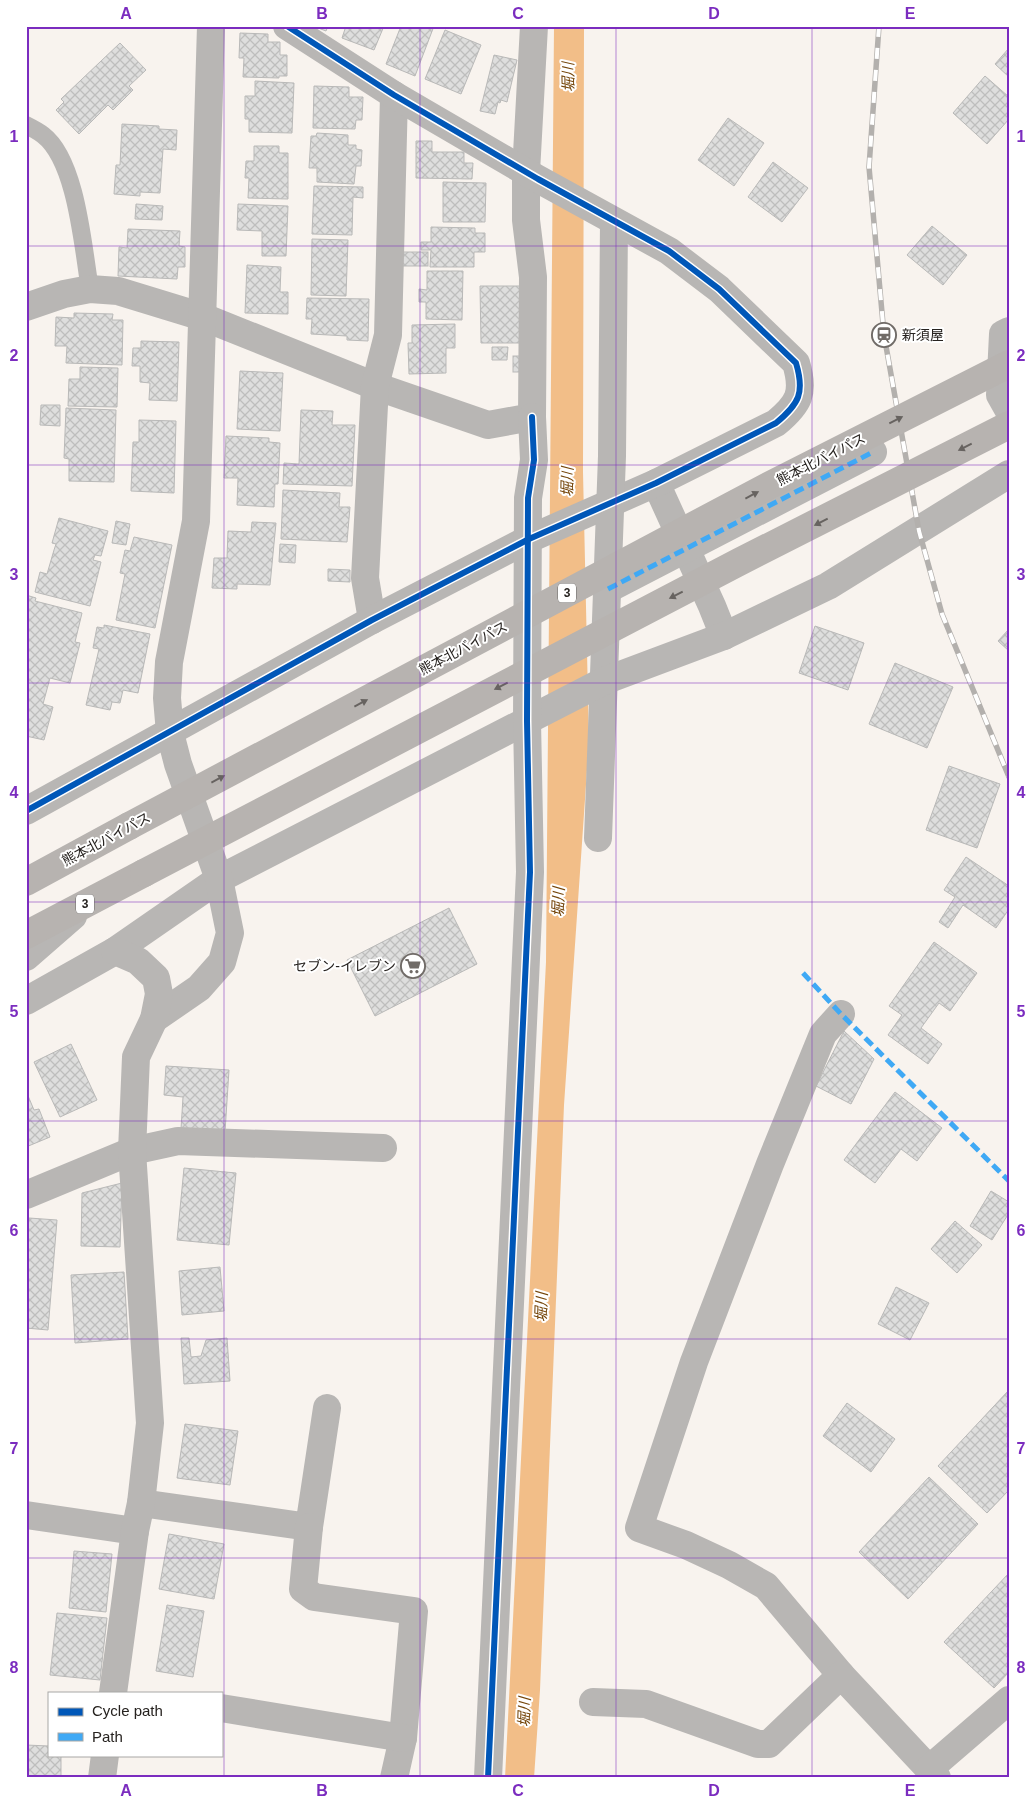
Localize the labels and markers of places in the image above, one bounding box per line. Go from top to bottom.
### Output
station icon: 新須屋 [871,322,897,348]
place label: 新須屋 [902,327,944,343]
supermarket icon: セブン-イレブン [400,953,426,979]
place label: セブン-イレブン [293,958,396,974]

